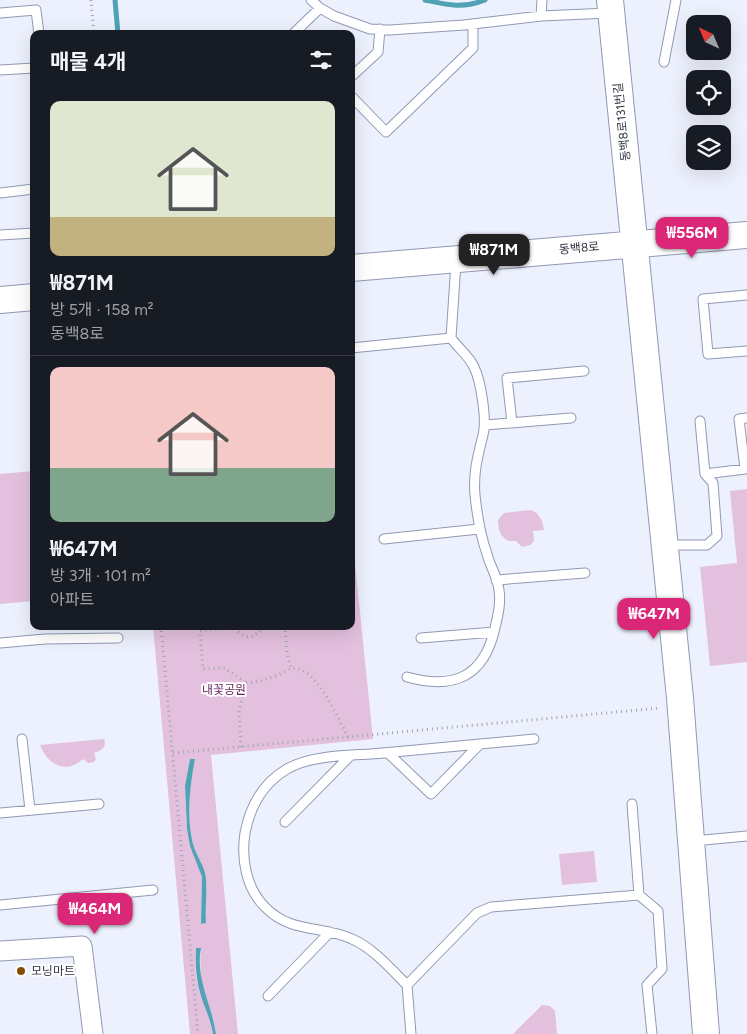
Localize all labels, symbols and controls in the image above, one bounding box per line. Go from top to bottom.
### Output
north arrow [686,15,731,60]
map controls [686,15,731,170]
icon: filters [307,46,335,74]
text: 매물 4개 [50,49,126,74]
button: locate [686,70,731,115]
street label: 동백8로131번길 [611,82,633,162]
button: layers [686,125,731,170]
icon: home [148,134,238,224]
pin: ₩556M [657,216,727,259]
text: ₩556M [666,223,718,242]
pin: ₩871M [459,234,529,276]
street label: 동백8로 [558,239,600,257]
text: ₩871M [470,240,518,259]
text: ₩871M [50,270,114,295]
text: 방 5개 · 158 m² [50,300,154,319]
text: 동백8로 [50,324,104,343]
icon: home [148,399,238,489]
text: ₩647M [50,536,118,561]
text: 방 3개 · 101 m² [50,566,151,585]
text: 아파트 [50,590,94,609]
pin: ₩647M [619,598,689,640]
text: ₩647M [628,604,680,623]
park label: 내꽃공원 [202,683,246,697]
pin: ₩464M [60,892,130,935]
text: ₩464M [69,899,121,918]
place label: 모닝마트 [31,964,75,978]
marker: 모닝마트 [15,965,27,977]

